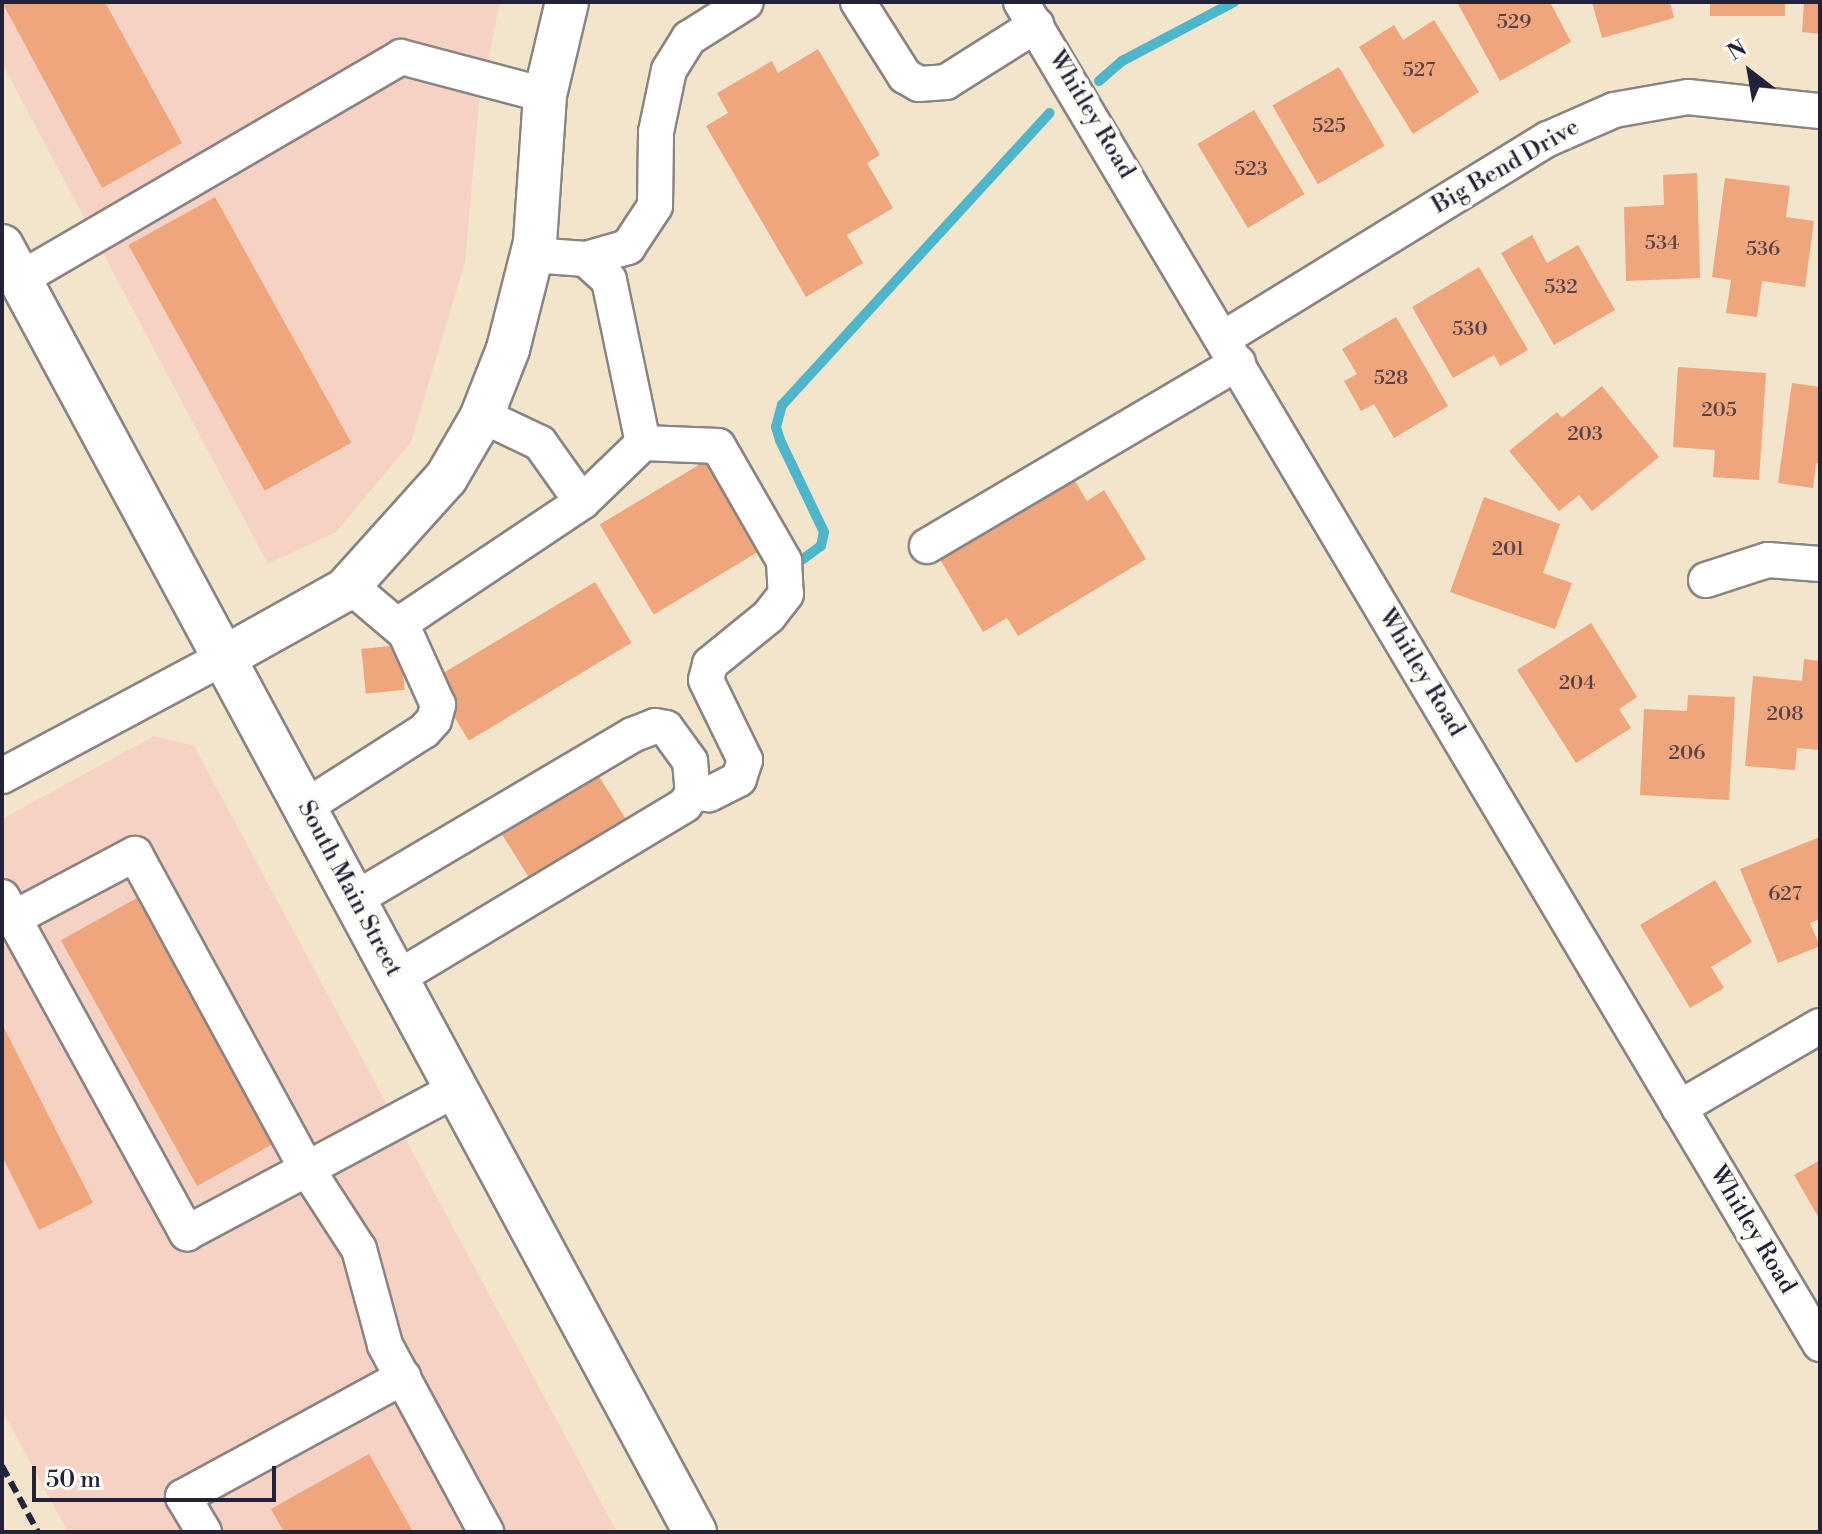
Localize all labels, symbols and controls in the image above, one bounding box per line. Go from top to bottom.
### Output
house number: 529 [1497,10,1531,34]
north arrow [1710,32,1790,112]
text: N [1723,35,1752,67]
street label: Whitley Road [1042,46,1140,184]
house number: 527 [1403,58,1435,82]
street label: Big Bend Drive [1427,113,1585,221]
house number: 525 [1312,114,1346,138]
house number: 523 [1234,157,1268,181]
house number: 534 [1645,231,1679,255]
house number: 536 [1746,237,1780,261]
house number: 532 [1544,275,1578,299]
house number: 530 [1452,317,1488,341]
house number: 528 [1374,366,1408,390]
house number: 205 [1701,398,1737,422]
house number: 203 [1567,422,1603,446]
house number: 201 [1492,537,1524,561]
street label: Whitley Road [1372,604,1470,742]
house number: 204 [1559,671,1595,695]
house number: 208 [1767,702,1803,726]
house number: 206 [1669,741,1705,765]
street label: South Main Street [291,796,407,982]
house number: 627 [1768,882,1802,906]
street label: Whitley Road [1703,1161,1801,1299]
scale bar [36,1450,280,1500]
text: 50 m [46,1465,101,1495]

